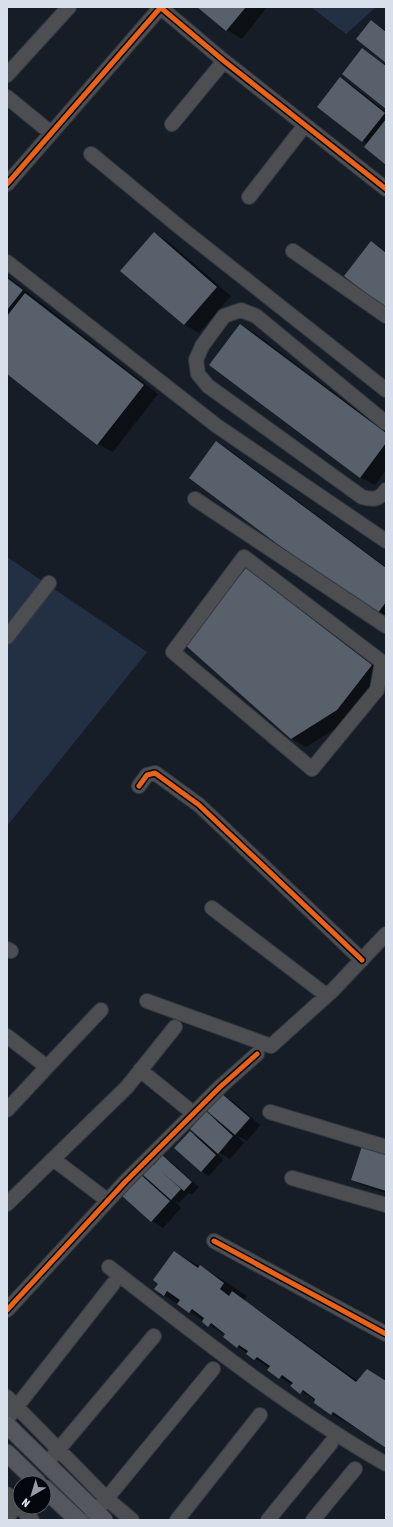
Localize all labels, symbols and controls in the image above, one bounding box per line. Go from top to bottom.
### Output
north arrow [12,1475,52,1515]
text: N [20,1496,32,1510]

